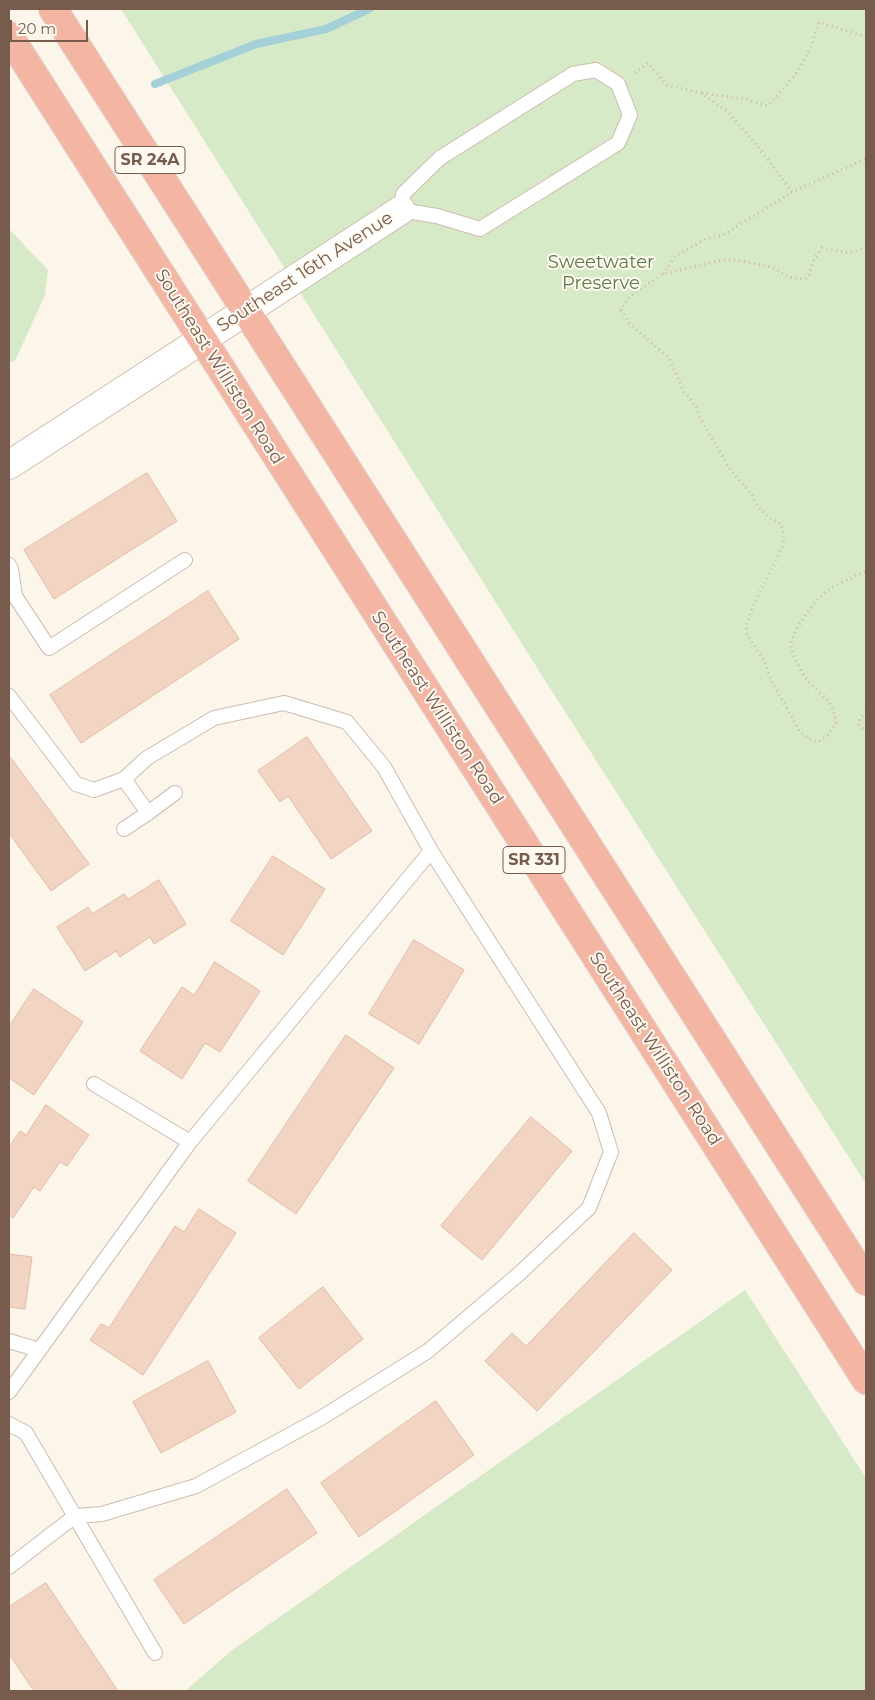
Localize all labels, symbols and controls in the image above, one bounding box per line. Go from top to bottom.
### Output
scale bar [12,10,90,42]
text: 20 m [18,19,56,38]
road number: SR 24A [115,146,185,174]
street label: Southeast 16th Avenue [213,207,397,337]
park label: Sweetwater Preserve [548,252,654,294]
street label: Southeast Williston Road [150,265,288,469]
street label: Southeast Williston Road [366,607,508,809]
road number: SR 331 [503,846,565,874]
street label: Southeast Williston Road [584,948,726,1150]

